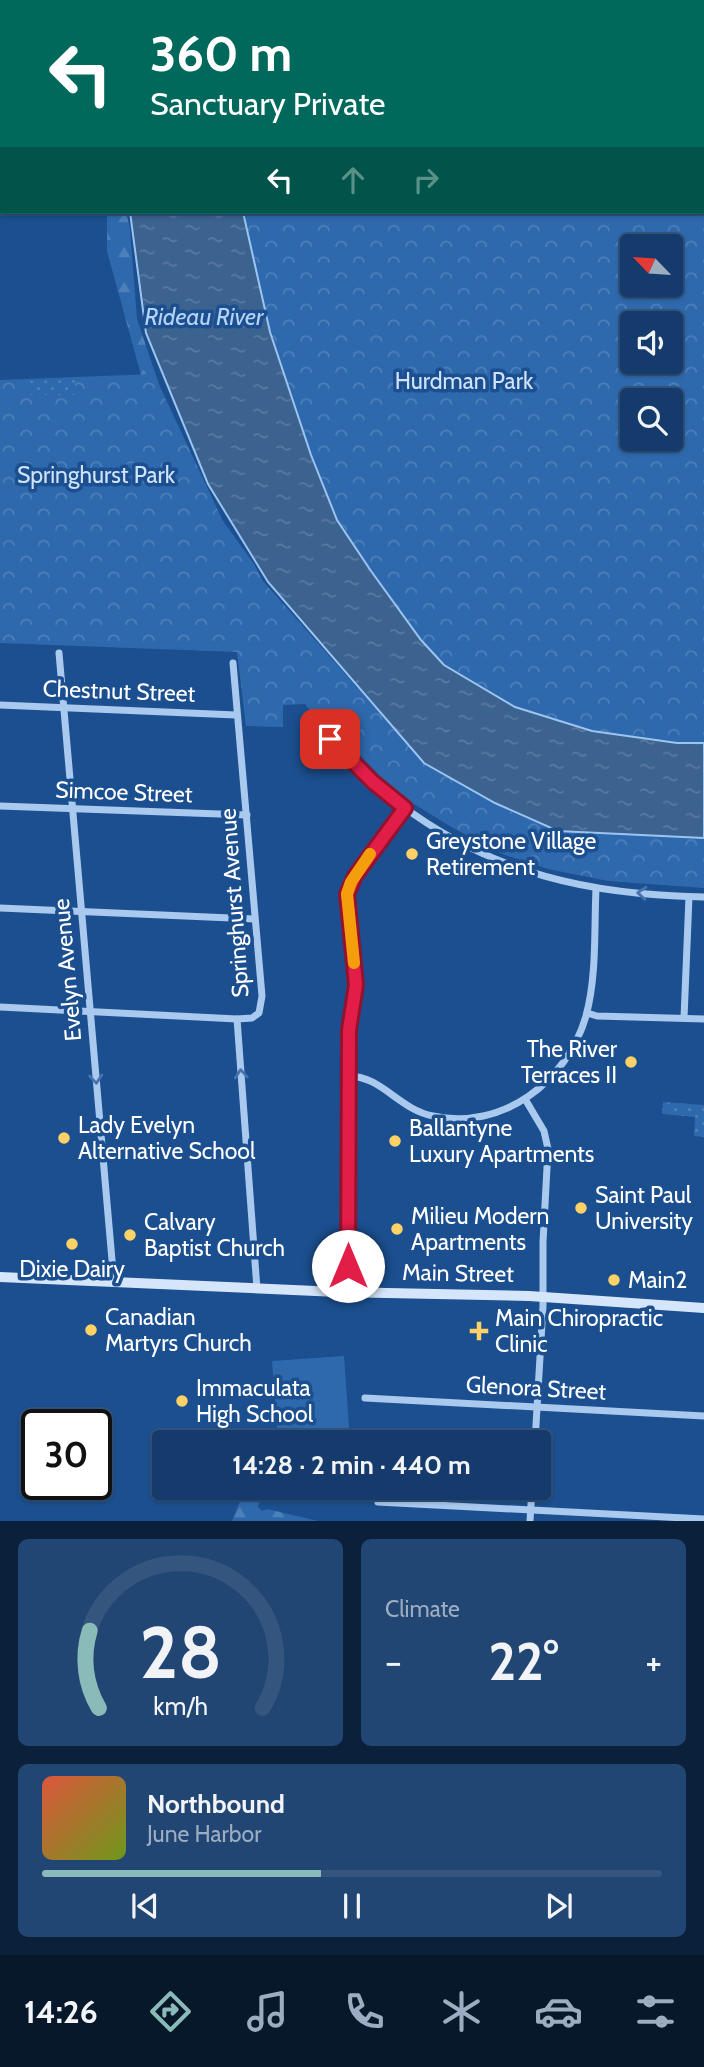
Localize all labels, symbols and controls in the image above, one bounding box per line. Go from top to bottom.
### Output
text: 360 m [150,24,292,83]
icon: left [35,28,126,119]
text: Sanctuary Private [150,84,385,123]
icon: left [261,161,299,199]
icon: ahead [334,161,372,199]
icon: right [407,161,445,199]
north arrow [620,234,682,298]
map controls [620,234,683,451]
water label: Rideau River [145,302,265,331]
button: sound [620,311,683,374]
park label: Hurdman Park [395,367,534,395]
button: search [620,388,683,451]
park label: Springhurst Park [17,461,176,489]
street label: Chestnut Street [42,674,196,708]
pin [300,709,360,769]
icon: arrive [311,720,349,758]
street label: Simcoe Street [55,776,193,808]
street label: Springhurst Avenue [213,807,255,999]
place label: Greystone Village Retirement [426,827,596,881]
marker: Greystone Village Retirement [404,846,420,862]
one-way arrow [637,886,648,901]
street label: Evelyn Avenue [47,897,87,1043]
place label: The River Terraces II [521,1035,618,1089]
marker: The River Terraces II [623,1054,639,1070]
one-way arrow [234,1068,249,1079]
one-way arrow [88,1074,103,1085]
place label: Lady Evelyn Alternative School [78,1111,256,1165]
place label: Ballantyne Luxury Apartments [409,1114,594,1168]
marker: Lady Evelyn Alternative School [56,1130,72,1146]
marker: Ballantyne Luxury Apartments [387,1133,403,1149]
place label: Saint Paul University [595,1181,693,1235]
marker: Saint Paul University [573,1200,589,1216]
place label: Milieu Modern Apartments [411,1202,549,1256]
place label: Calvary Baptist Church [144,1208,285,1262]
marker: Milieu Modern Apartments [389,1221,405,1237]
marker: Calvary Baptist Church [122,1227,138,1243]
position arrow [311,1229,385,1303]
marker: Dixie Dairy [64,1236,80,1252]
place label: Dixie Dairy [19,1255,125,1283]
street label: Main Street [402,1258,514,1288]
place label: Main2 [628,1266,687,1294]
marker: Main2 [606,1272,622,1288]
place label: Canadian Martyrs Church [105,1303,252,1357]
place label: Main Chiropractic Clinic [495,1304,663,1358]
marker: Main Chiropractic Clinic [469,1321,489,1341]
marker: Canadian Martyrs Church [83,1322,99,1338]
street label: Glenora Street [465,1370,607,1406]
place label: Immaculata High School [196,1374,314,1428]
marker: Immaculata High School [174,1393,190,1409]
speed limit sign: 30 [21,1409,112,1500]
text: 14:28 · 2 min · 440 m [232,1449,471,1481]
text: Climate [385,1595,460,1623]
text: 28 [139,1609,222,1697]
text: 22° [488,1630,559,1693]
text: − [385,1638,402,1685]
text: + [645,1638,662,1685]
text: km/h [153,1691,208,1721]
text: Northbound [147,1788,285,1820]
text: June Harbor [147,1820,261,1848]
icon: previous [126,1887,164,1925]
icon: pause [333,1887,371,1925]
icon: next [540,1887,578,1925]
icon: directions [146,1987,195,2036]
icon: music [243,1987,292,2036]
icon: phone [340,1987,389,2036]
icon: climate [437,1987,486,2036]
icon: car [534,1987,583,2036]
icon: filters [631,1987,680,2036]
text: 14:26 [24,1992,98,2031]

